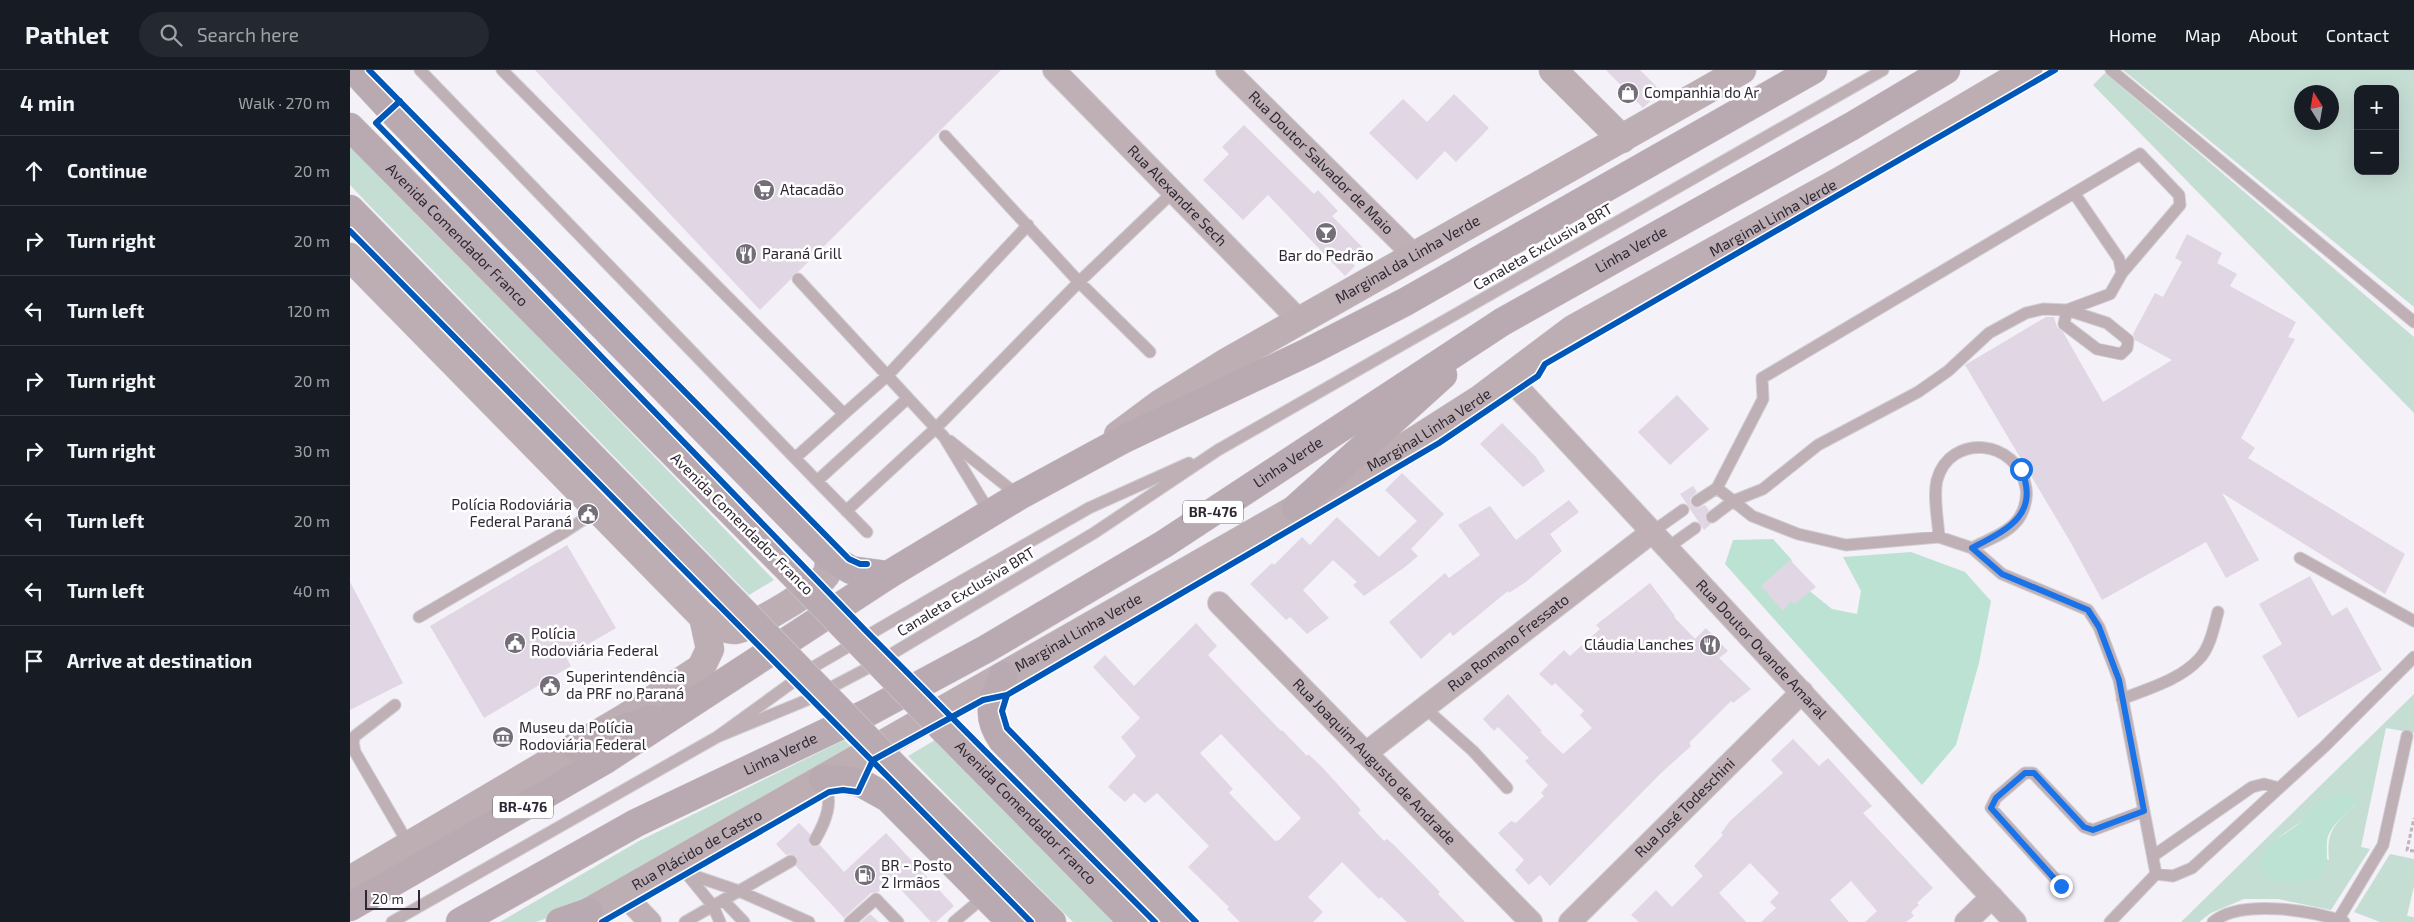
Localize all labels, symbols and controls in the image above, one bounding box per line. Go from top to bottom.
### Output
search box [139,12,489,57]
text: Pathlet [25,20,109,49]
icon: search [157,21,185,49]
text: Search here [197,23,299,46]
text: Home [2109,24,2157,46]
text: Map [2185,24,2221,46]
text: About [2249,24,2298,46]
text: Contact [2326,24,2389,46]
shop icon: Companhia do Ar [1616,81,1640,105]
place label: Companhia do Ar [1644,83,1759,101]
north arrow [2294,85,2339,130]
map controls [2354,85,2399,175]
button: + [2354,85,2399,130]
street label: Rua Doutor Salvador de Maio [1245,87,1398,238]
text: 4 min [20,90,75,115]
text: Walk · 270 m [238,93,330,112]
button: − [2354,130,2399,175]
street label: Rua Alexandre Sech [1124,141,1231,249]
icon: ahead [20,157,48,185]
text: Continue [67,159,147,182]
street label: Avenida Comendador Franco [383,159,532,310]
text: 20 m [294,161,330,180]
street label: Marginal Linha Verde [1706,175,1840,260]
supermarket icon: Atacadão [752,178,776,202]
place label: Atacadão [780,180,844,198]
street label: Canaleta Exclusiva BRT [1470,199,1616,293]
street label: Marginal da Linha Verde [1332,210,1483,307]
bar icon: Bar do Pedrão [1314,221,1338,245]
street label: Linha Verde [1592,222,1670,276]
icon: right [20,227,48,255]
text: Turn right [67,229,155,252]
text: 20 m [294,231,330,250]
restaurant icon: Paraná Grill [734,242,758,266]
place label: Paraná Grill [762,244,842,262]
place label: Bar do Pedrão [1278,246,1374,264]
icon: left [20,297,48,325]
text: Turn left [67,299,144,322]
text: 120 m [287,301,330,320]
icon: right [20,367,48,395]
text: Turn right [67,369,155,392]
text: 20 m [294,371,330,390]
street label: Marginal Linha Verde [1363,384,1494,475]
street label: Linha Verde [1249,432,1326,491]
icon: right [20,437,48,465]
text: Turn right [67,439,155,462]
text: 30 m [294,441,330,460]
street label: Avenida Comendador Franco [668,448,818,598]
route start [2010,458,2033,481]
place label: Polícia Rodoviária Federal Paraná [451,495,572,530]
road number: BR-476 [1183,501,1243,524]
public building icon: Polícia Rodoviária Federal Paraná [576,502,600,526]
icon: left [20,507,48,535]
text: Turn left [67,509,144,532]
text: 20 m [294,511,330,530]
street label: Canaleta Exclusiva BRT [893,543,1038,640]
street label: Rua Doutor Ovande Amaral [1693,575,1832,723]
icon: left [20,577,48,605]
text: Turn left [67,579,144,602]
text: 40 m [293,581,330,600]
street label: Marginal Linha Verde [1011,589,1144,675]
street label: Rua Romano Fressato [1443,590,1572,695]
place label: Polícia Rodoviária Federal [531,624,659,659]
public building icon: Polícia Rodoviária Federal [503,631,527,655]
restaurant icon: Cláudia Lanches [1698,633,1722,657]
place label: Cláudia Lanches [1584,635,1694,653]
icon: arrive [20,647,48,675]
text: Arrive at destination [67,649,252,672]
place label: Superintendência da PRF no Paraná [566,667,685,702]
public building icon: Superintendência da PRF no Paraná [538,674,562,698]
street label: Rua Joaquim Augusto de Andrade [1290,674,1460,848]
place label: Museu da Polícia Rodoviária Federal [519,718,647,753]
museum icon: Museu da Polícia Rodoviária Federal [491,725,515,749]
street label: Linha Verde [740,728,820,778]
street label: Avenida Comendador Franco [952,737,1101,888]
street label: Rua José Todeschini [1631,754,1738,861]
road number: BR-476 [493,796,553,819]
street label: Rua Plácido de Castro [628,805,765,894]
place label: BR - Posto 2 Irmãos [881,856,952,891]
fuel station icon: BR - Posto 2 Irmãos [853,863,877,887]
route end [2050,875,2073,898]
scale bar [365,887,420,910]
text: 20 m [372,890,404,907]

